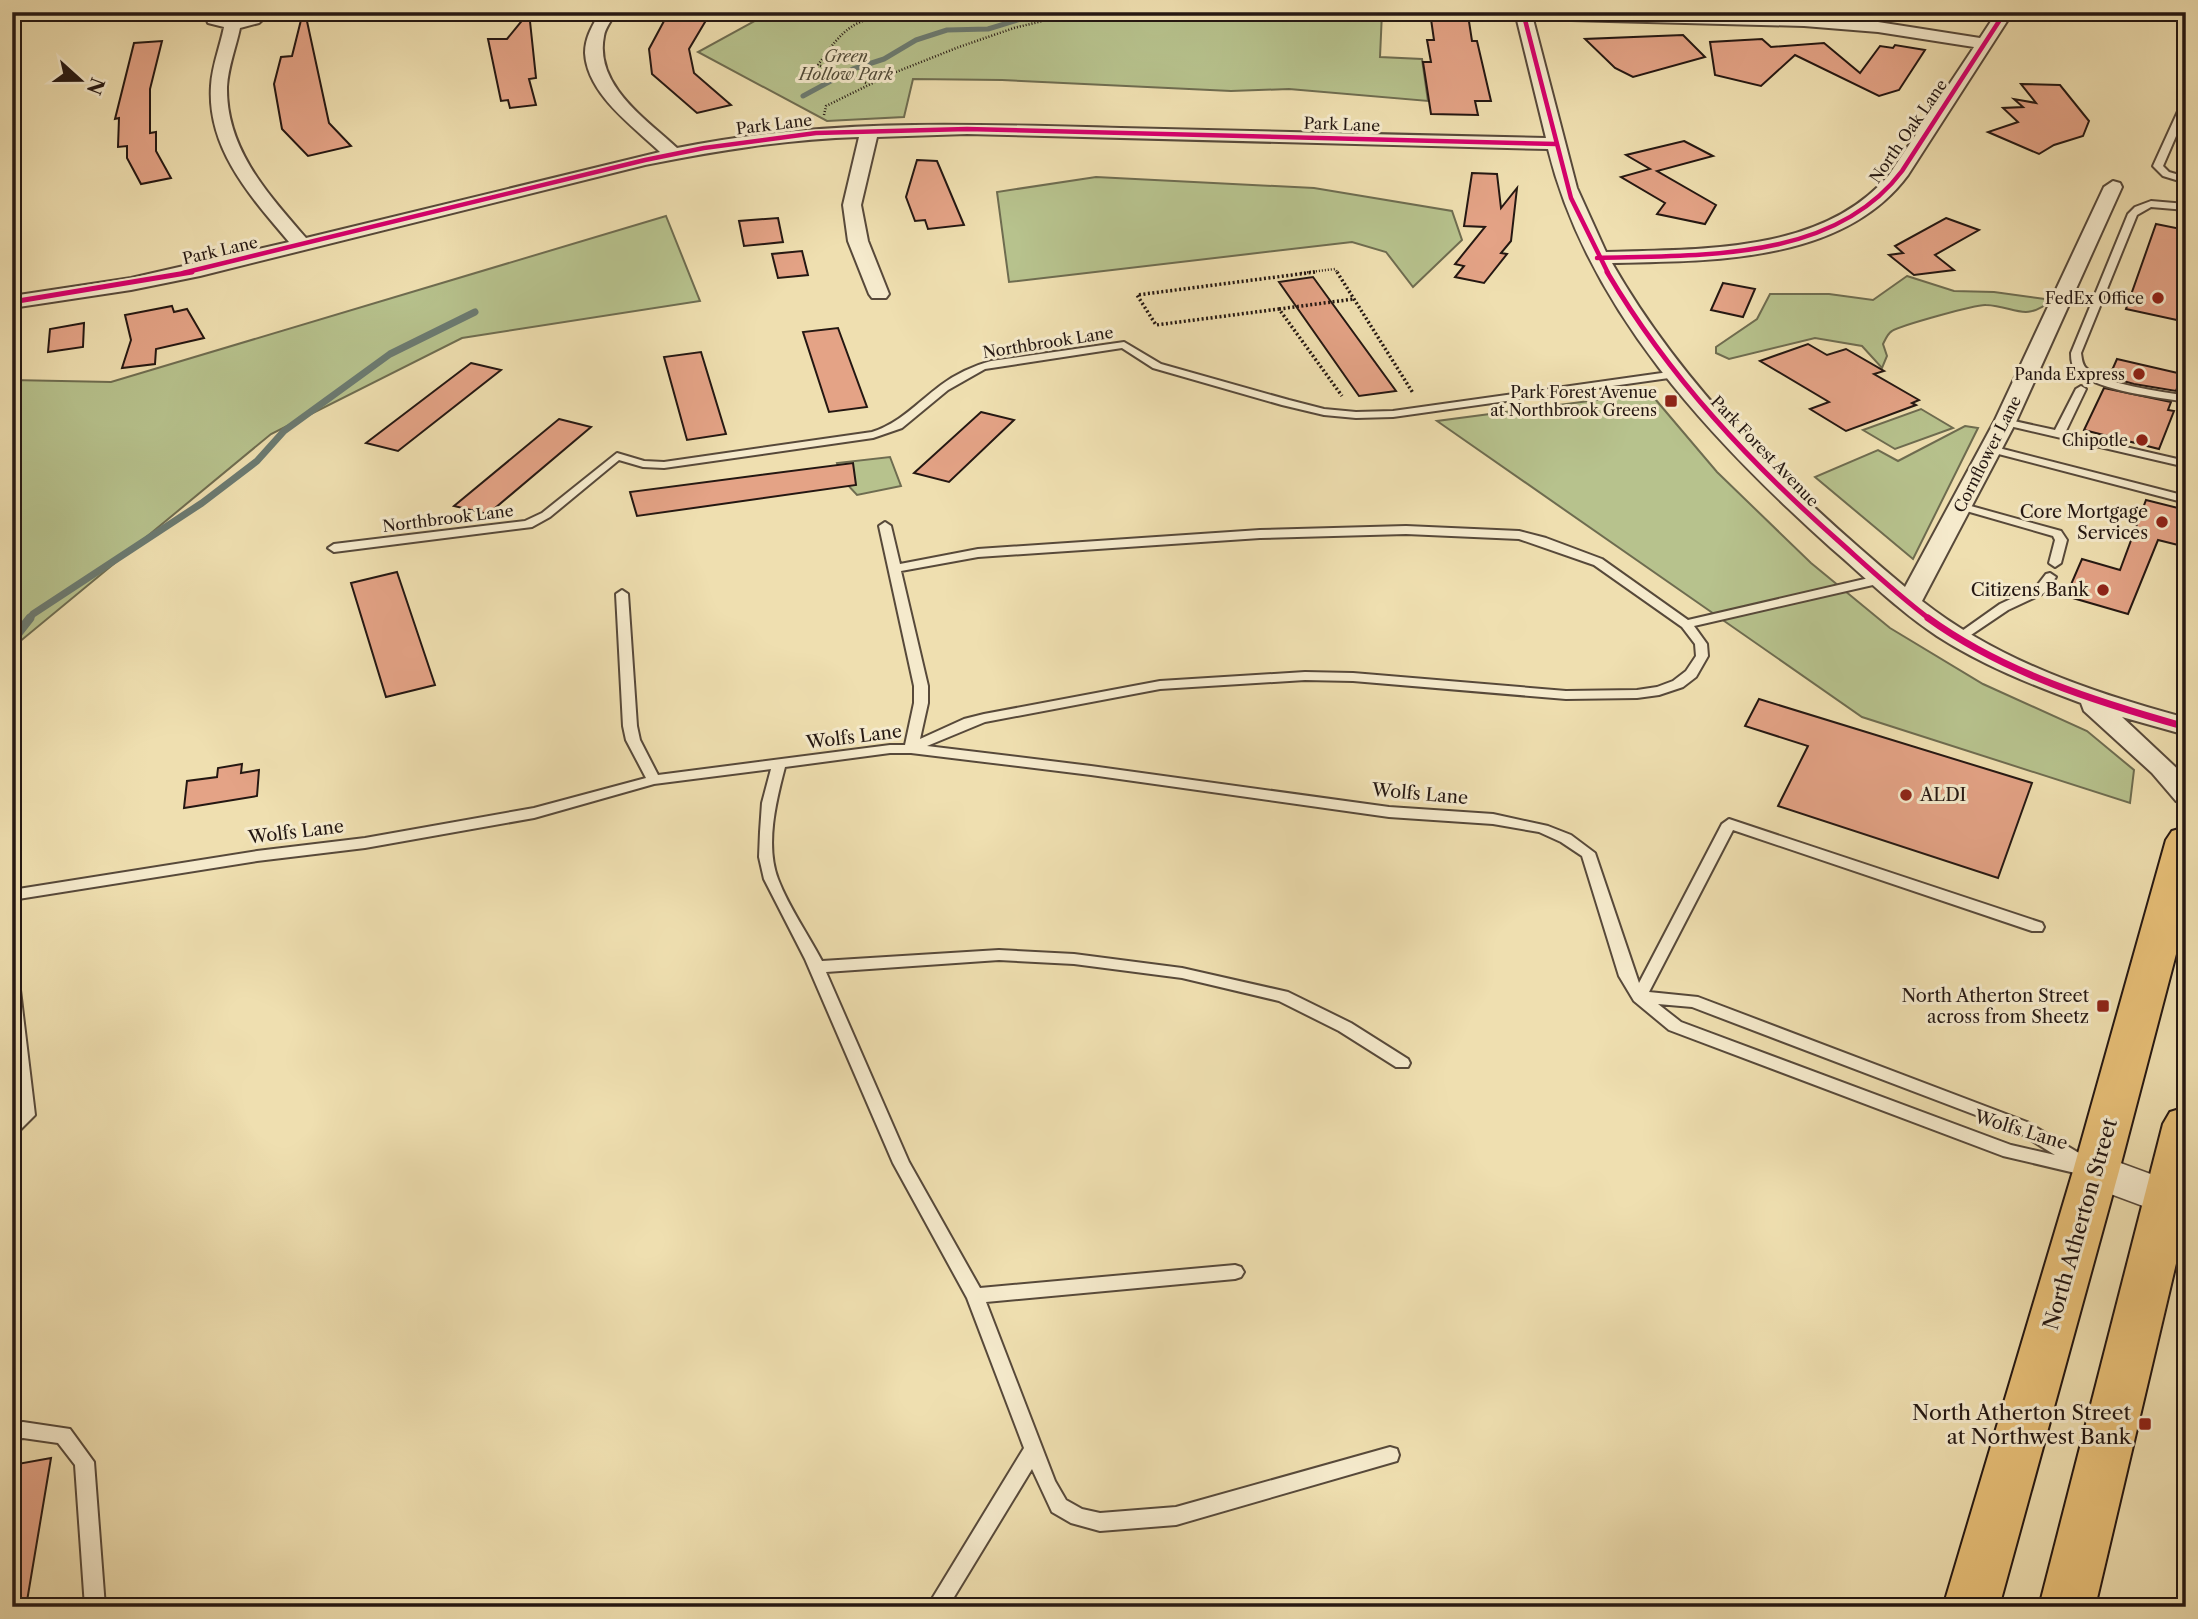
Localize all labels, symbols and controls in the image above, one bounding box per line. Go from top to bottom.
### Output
north arrow [46,46,116,116]
park label: Green Hollow Park [797,46,894,84]
text: N [82,74,109,98]
street label: North Oak Lane [1865,75,1951,187]
street label: Park Lane [735,109,813,139]
street label: Park Lane [1303,113,1381,135]
street label: Park Lane [180,232,260,268]
place label: FedEx Office [2045,288,2144,308]
marker: FedEx Office [2150,290,2166,306]
street label: Northbrook Lane [981,322,1115,362]
place label: Panda Express [2014,364,2125,384]
marker: Panda Express [2131,366,2147,382]
place label: Park Forest Avenue at Northbrook Greens [1490,382,1657,420]
street label: Park Forest Avenue [1707,391,1823,511]
street label: Cornflower Lane [1949,392,2025,516]
marker: Park Forest Avenue at Northbrook Greens [1663,393,1679,409]
place label: Chipotle [2062,430,2128,450]
marker: Chipotle [2134,432,2150,448]
street label: Northbrook Lane [381,500,515,536]
place label: Core Mortgage Services [2020,501,2148,544]
marker: Core Mortgage Services [2154,514,2170,530]
place label: Citizens Bank [1971,579,2091,601]
marker: Citizens Bank [2095,582,2111,598]
street label: Wolfs Lane [804,720,903,754]
street label: Wolfs Lane [1370,779,1469,809]
place label: ALDI [1919,784,1966,806]
marker: ALDI [1898,787,1914,803]
street label: Wolfs Lane [246,815,345,849]
place label: North Atherton Street across from Sheetz [1901,985,2090,1028]
marker: North Atherton Street across from Sheetz [2095,998,2111,1014]
street label: Wolfs Lane [1971,1105,2070,1155]
street label: North Atherton Street [2038,1115,2122,1333]
place label: North Atherton Street at Northwest Bank [1912,1400,2132,1449]
marker: North Atherton Street at Northwest Bank [2137,1416,2153,1432]

